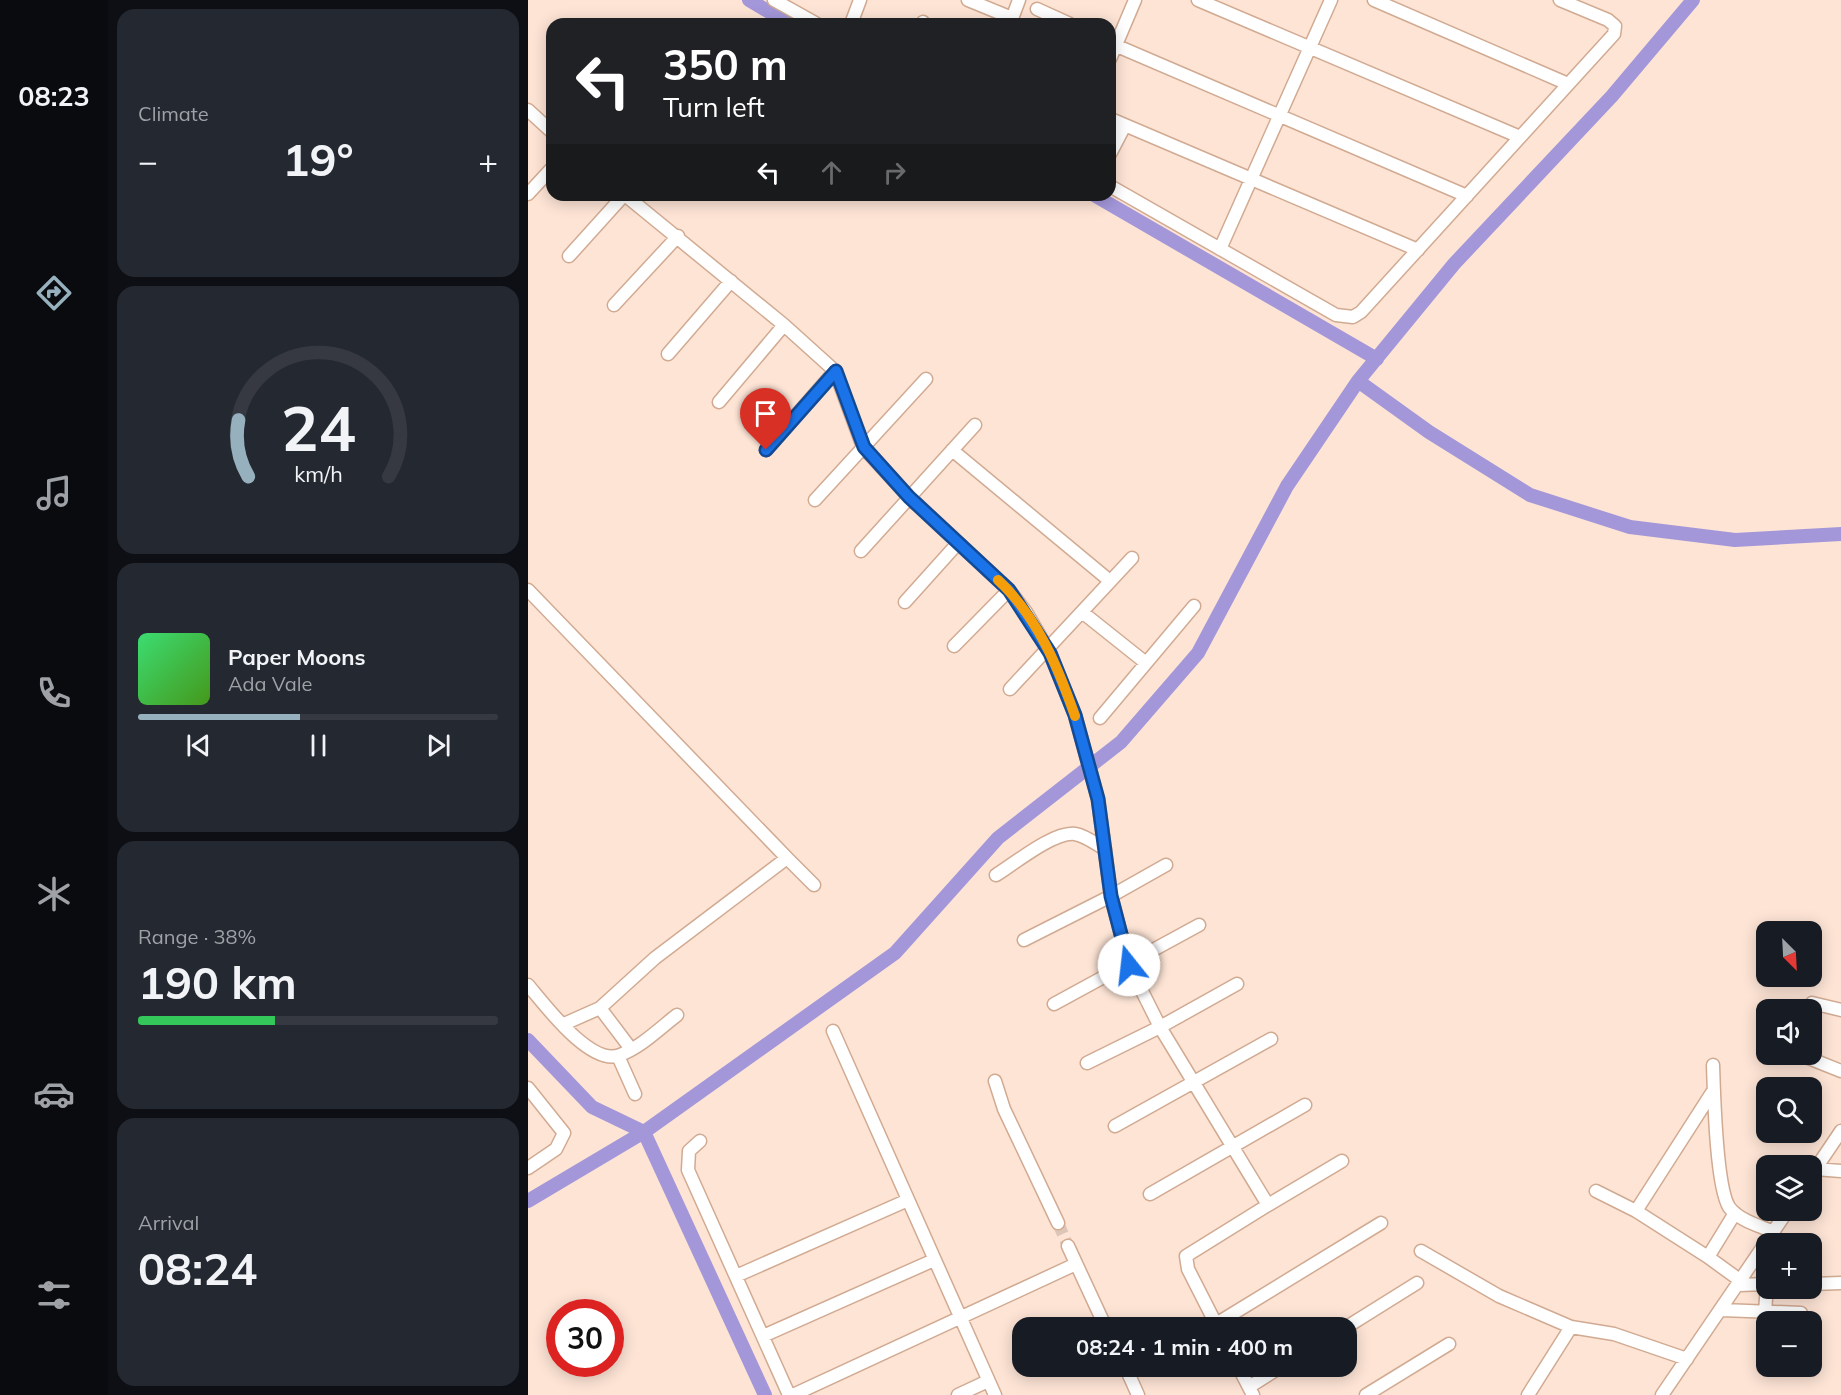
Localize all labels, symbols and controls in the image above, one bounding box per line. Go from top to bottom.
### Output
text: 350 m [663,38,788,91]
icon: left [564,42,642,120]
text: 08:23 [18,79,90,113]
text: Turn left [663,90,765,124]
text: Climate [138,101,209,126]
text: 19° [282,131,354,187]
text: − [138,140,158,181]
text: + [478,140,498,181]
icon: left [752,156,785,189]
icon: ahead [815,156,848,189]
icon: right [878,156,911,189]
icon: directions [33,272,75,314]
text: 24 [281,388,355,467]
pin [740,388,791,450]
icon: arrive [749,397,782,430]
text: km/h [294,461,342,488]
icon: music [33,472,75,514]
text: Paper Moons [228,643,366,671]
text: Ada Vale [228,671,312,696]
icon: phone [33,672,75,714]
icon: previous [182,729,215,762]
icon: pause [302,729,335,762]
icon: next [422,729,455,762]
icon: climate [33,873,75,915]
north arrow [1756,921,1822,987]
map controls [1756,921,1822,1377]
text: Range · 38% [138,924,256,949]
position arrow [1097,933,1161,997]
text: 190 km [138,954,297,1010]
button: sound [1756,999,1822,1065]
icon: car [33,1073,75,1115]
button: search [1756,1077,1822,1143]
button: layers [1756,1155,1822,1221]
text: Arrival [138,1210,199,1235]
button: + [1756,1233,1822,1299]
text: 08:24 [138,1240,257,1296]
icon: filters [33,1274,75,1316]
speed limit sign: 30 [546,1299,624,1377]
button: − [1756,1311,1822,1377]
text: 08:24 · 1 min · 400 m [1076,1333,1293,1361]

